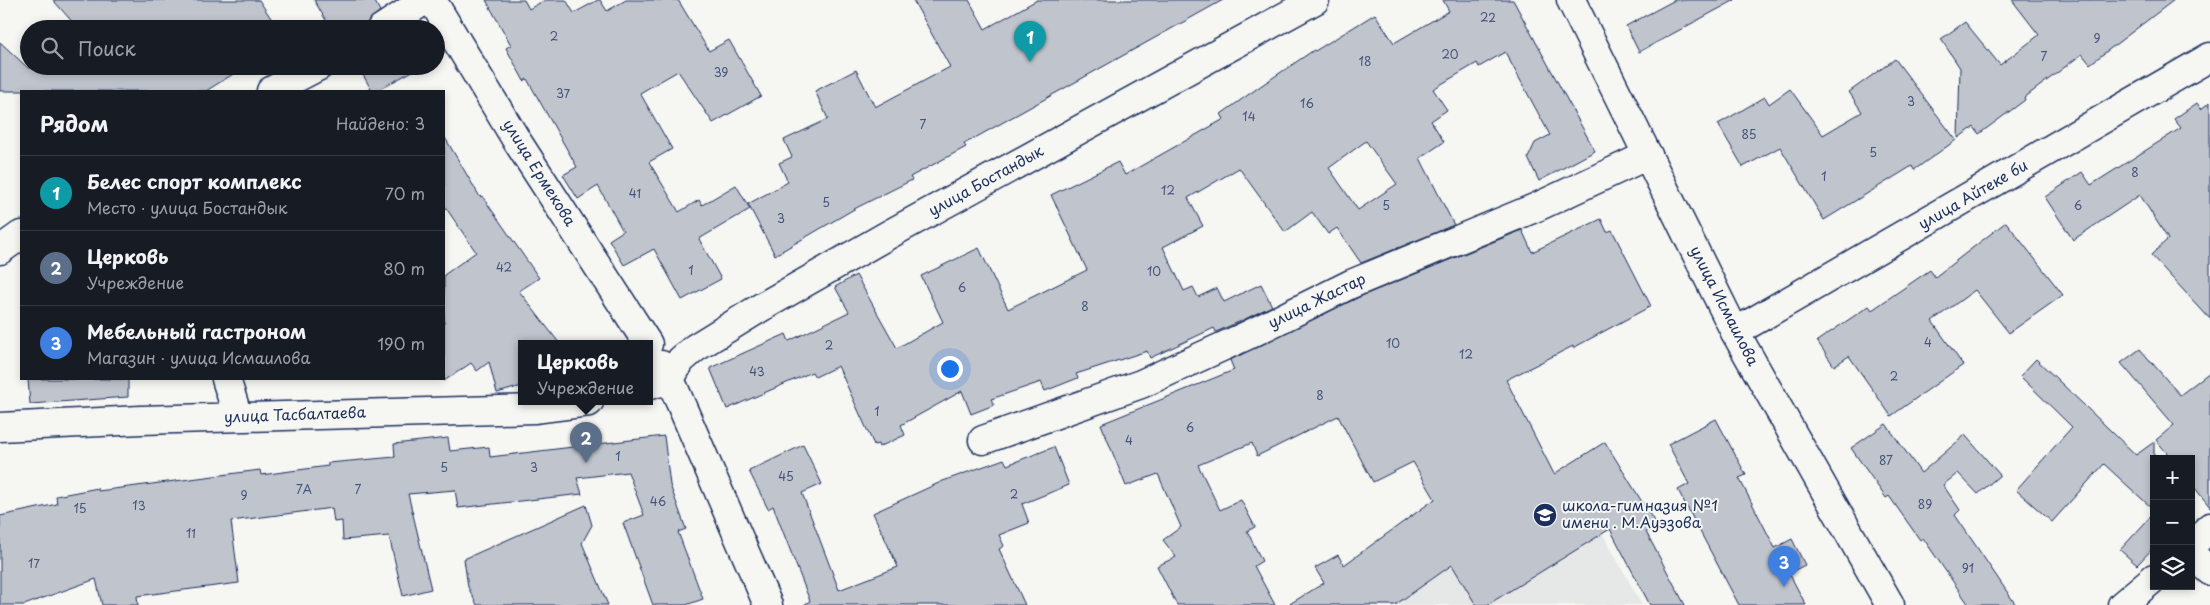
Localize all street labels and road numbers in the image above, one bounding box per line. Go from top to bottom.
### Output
street label: улица Ермекова [498,114,583,231]
street label: улица Бостандык [923,138,1047,221]
street label: улица Айтеке би [1913,153,2031,234]
street label: улица Исмаилова [1685,241,1766,370]
street label: улица Жастар [1264,266,1369,333]
street label: улица Тасбалтаева [224,400,367,427]

